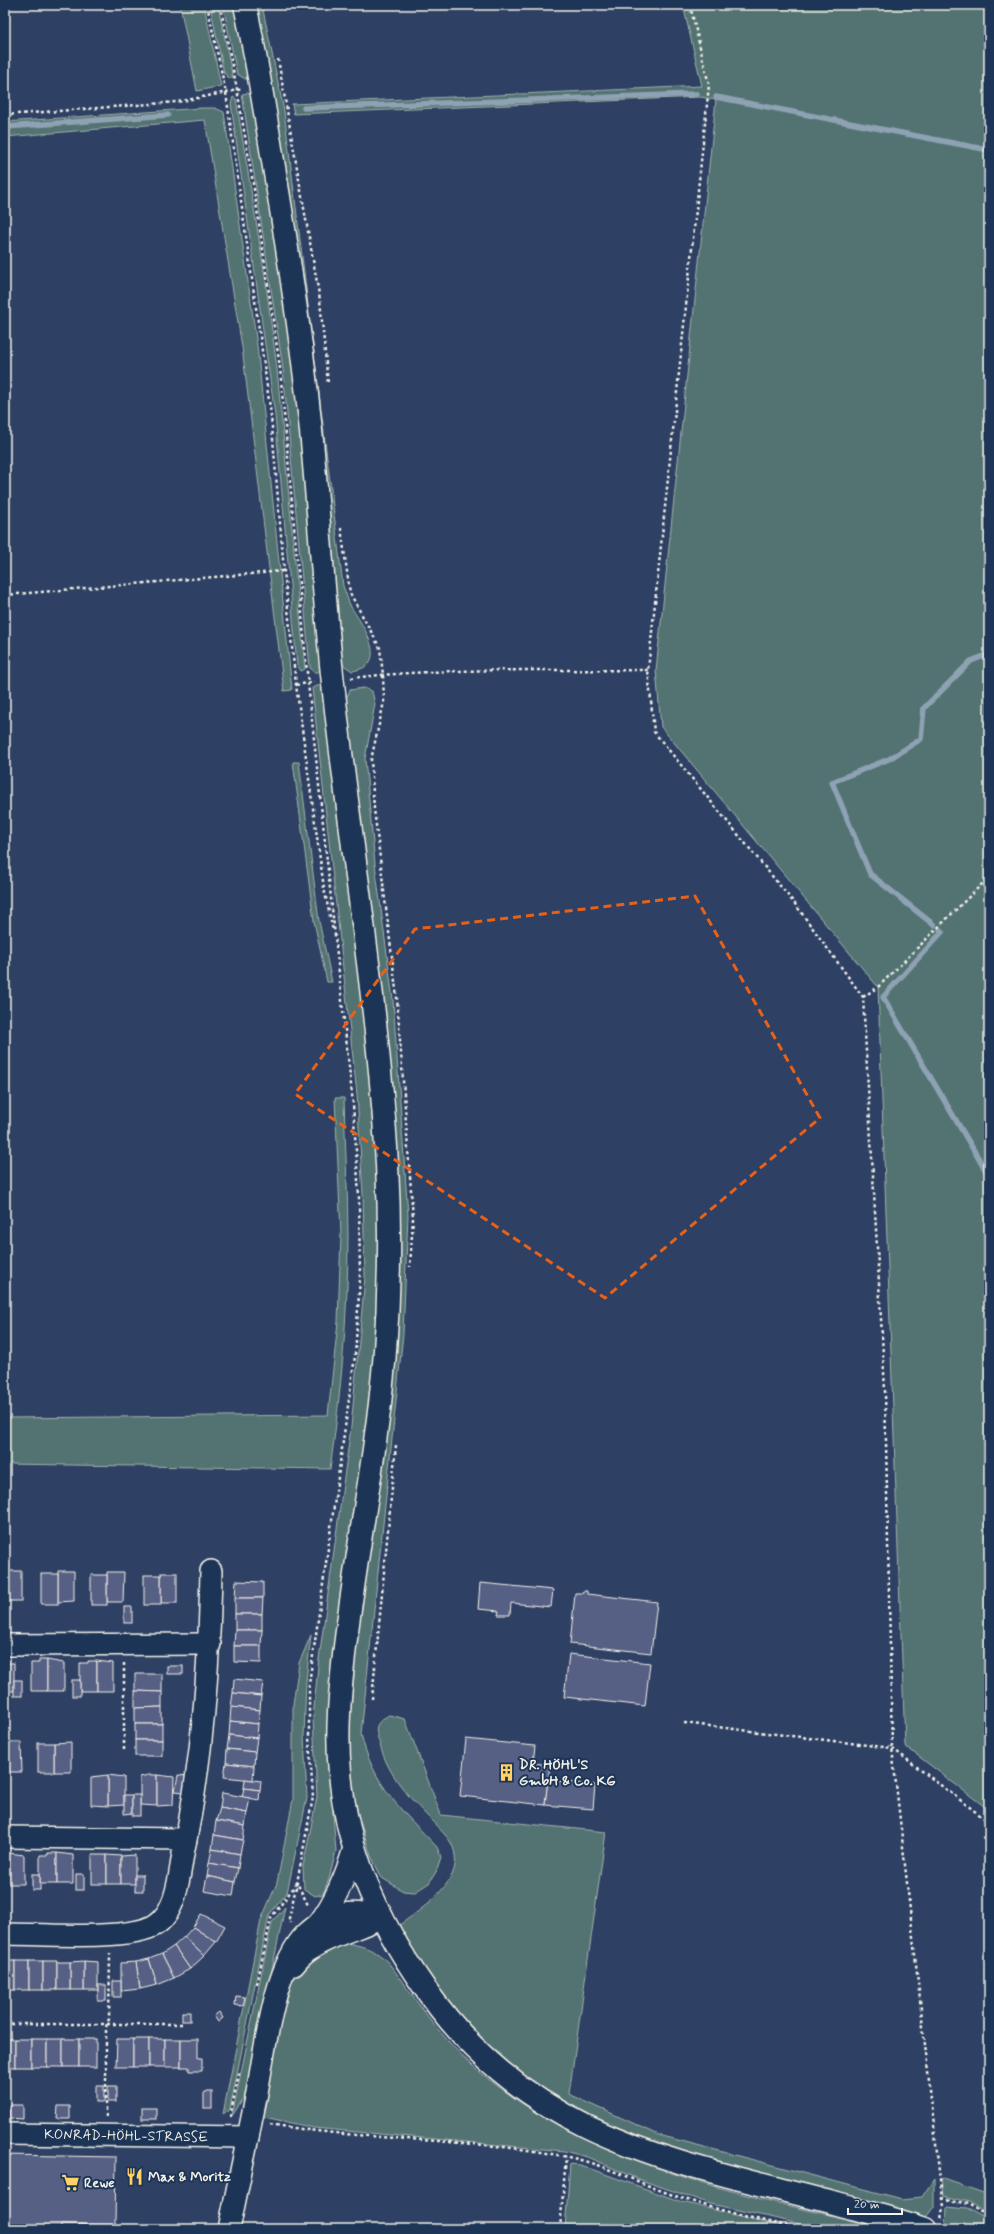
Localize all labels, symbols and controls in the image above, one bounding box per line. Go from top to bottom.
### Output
place label: DR. HÖHL'S GmbH & Co. KG [519,1756,616,1790]
building icon: DR. HÖHL'S GmbH & Co. KG [496,1762,516,1782]
street label: KONRAD-HÖHL-STRASSE [44,2126,208,2146]
restaurant icon: Max & Moritz [125,2166,145,2186]
place label: Max & Moritz [148,2168,231,2186]
supermarket icon: Rewe [61,2172,81,2192]
place label: Rewe [84,2174,115,2192]
scale bar [848,2190,902,2216]
text: 20 m [854,2197,880,2213]

